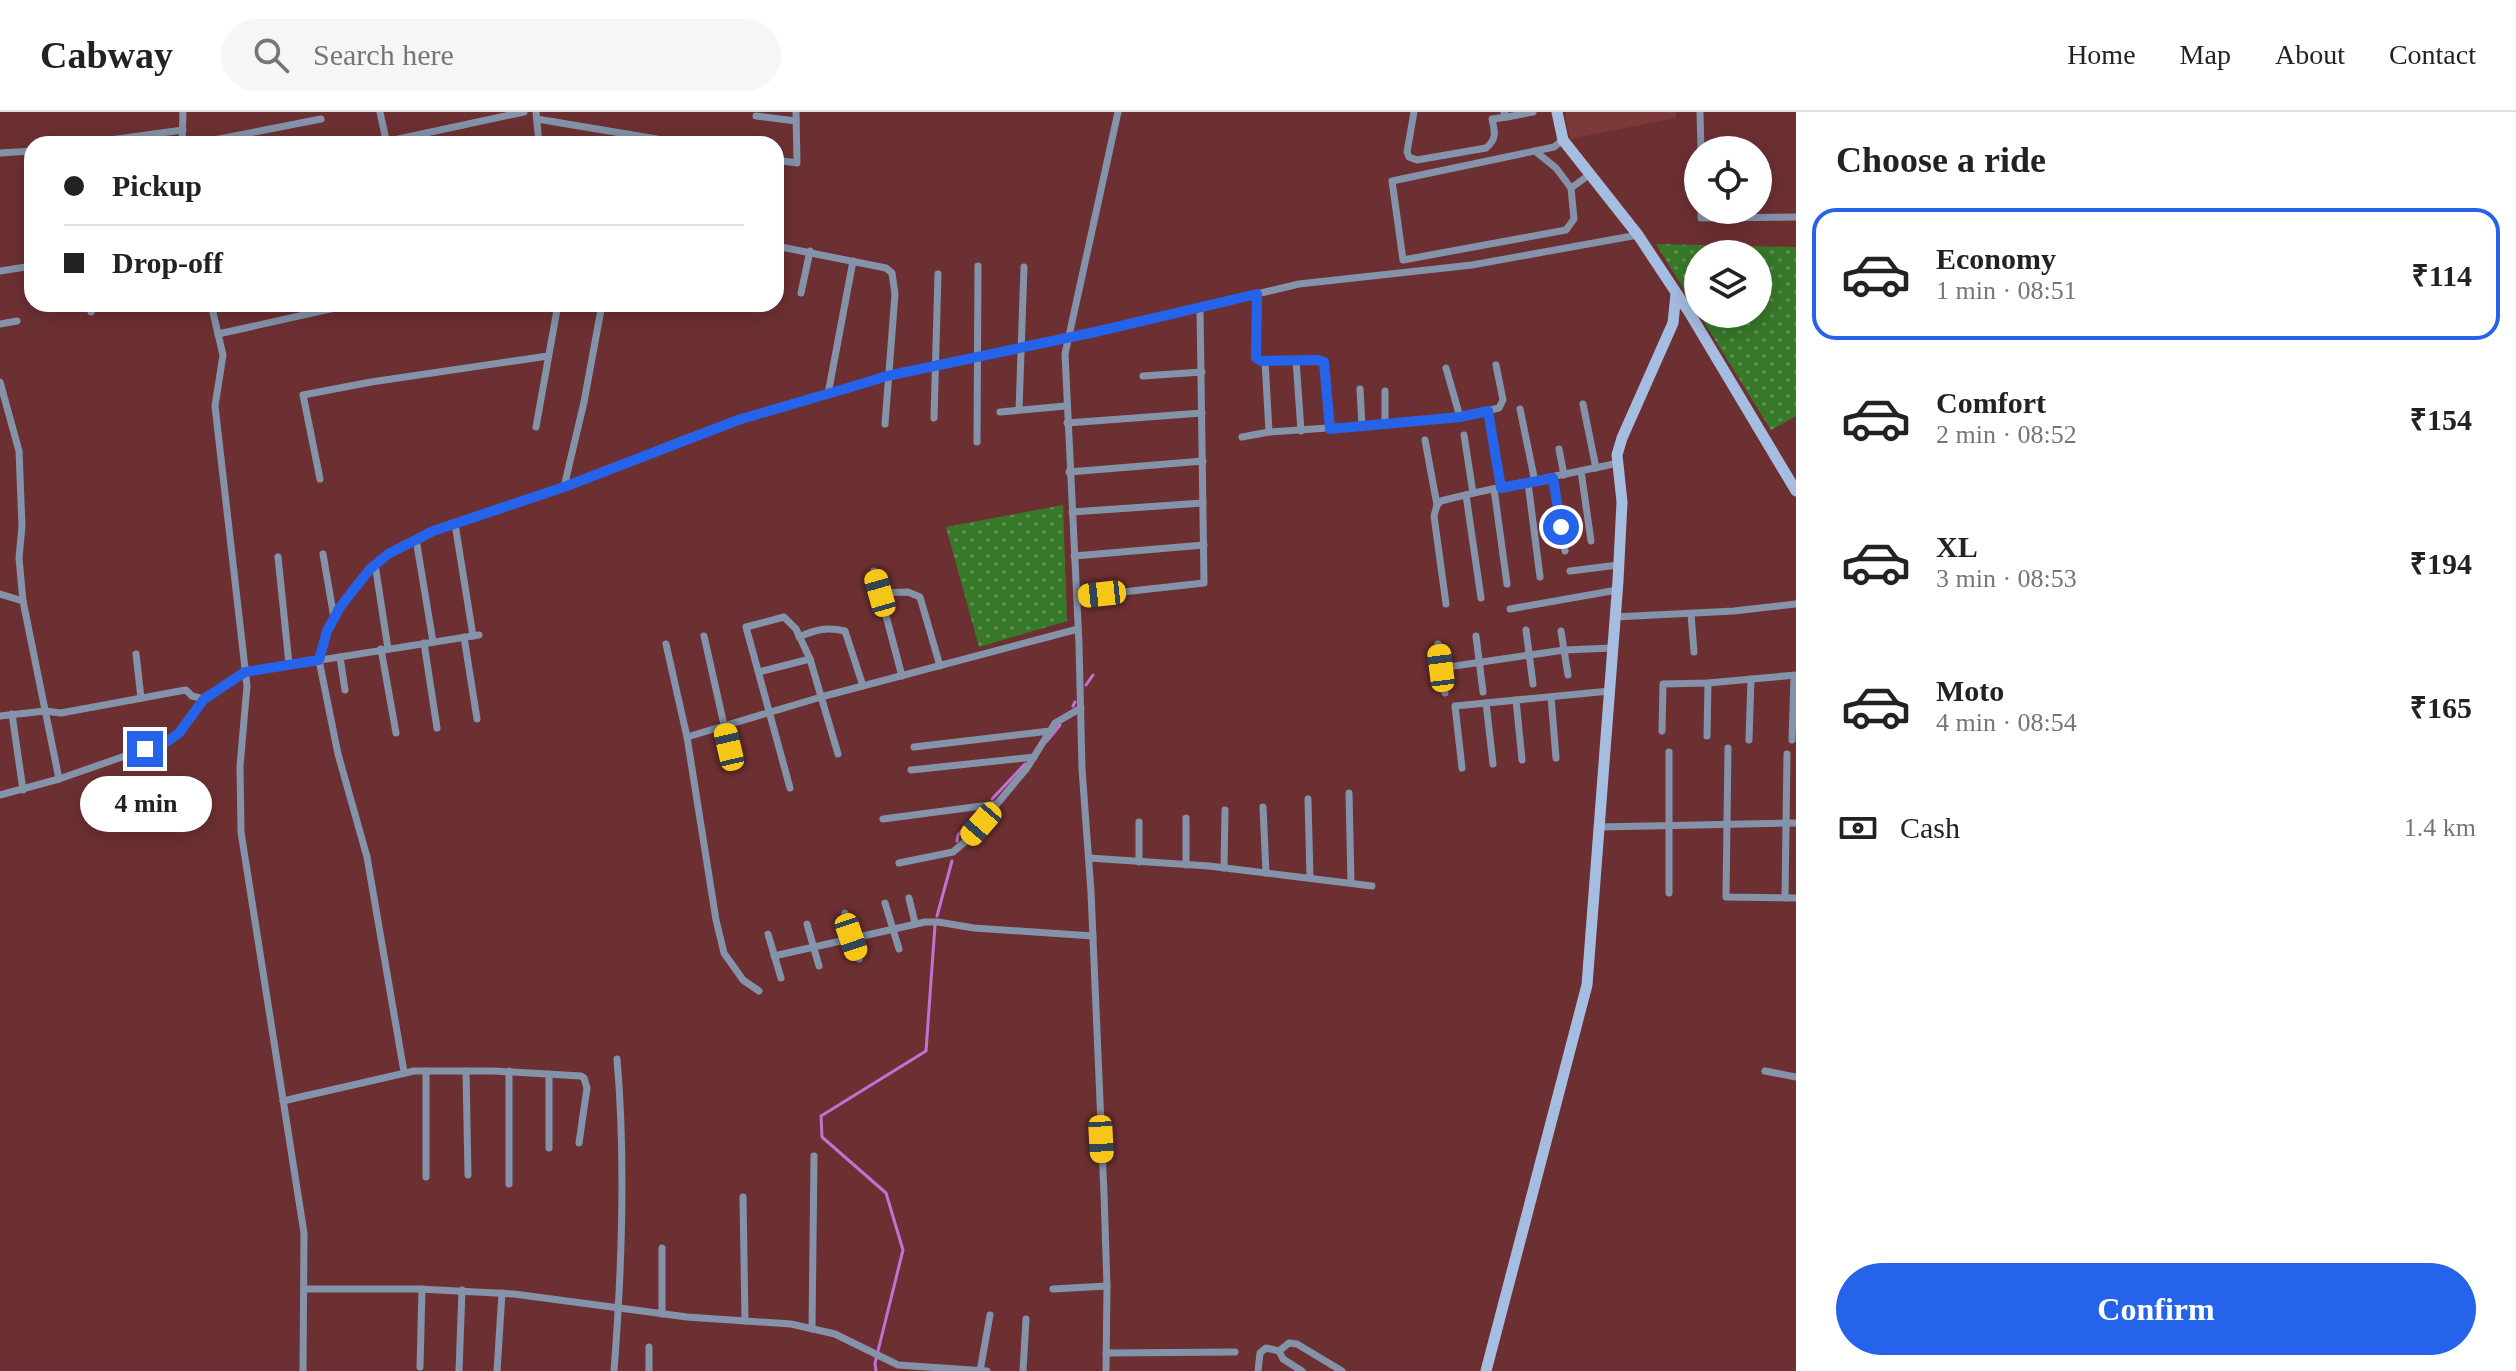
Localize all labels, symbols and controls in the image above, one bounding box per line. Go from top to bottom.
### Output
search box [221,19,781,91]
icon: search [249,33,293,77]
text: Cabway [40,34,173,76]
text: Search here [313,38,454,71]
text: Home [2067,39,2136,70]
text: Map [2180,39,2231,70]
text: About [2275,39,2345,70]
text: Contact [2389,39,2476,70]
map controls [1684,136,1772,328]
button: locate [1684,136,1772,224]
text: Choose a ride [1836,140,2046,180]
text: Pickup [112,169,202,202]
icon: car [1840,238,1912,310]
button: layers [1684,240,1772,328]
text: Economy [1936,242,2056,275]
text: Drop-off [112,246,223,279]
text: ₹114 [2411,259,2472,292]
text: 1 min · 08:51 [1936,276,2077,305]
icon: car [1840,382,1912,454]
text: Comfort [1936,386,2046,419]
text: ₹154 [2410,403,2472,436]
text: 2 min · 08:52 [1936,420,2077,449]
route start [1543,509,1579,545]
icon: car [1840,526,1912,598]
text: XL [1936,530,1978,563]
text: ₹194 [2410,547,2472,580]
text: 3 min · 08:53 [1936,564,2077,593]
car [862,567,898,619]
car [1077,580,1127,608]
car [1426,643,1456,693]
icon: car [1840,670,1912,742]
text: Moto [1936,674,2004,707]
text: ₹165 [2410,691,2472,724]
text: 4 min · 08:54 [1936,708,2077,737]
car [712,721,746,773]
route end [127,731,163,767]
callout: 4 min [79,777,211,833]
text: 4 min [115,789,177,818]
car [956,798,1006,850]
icon: cash [1836,806,1880,850]
text: Cash [1900,811,1960,844]
text: 1.4 km [2404,813,2476,842]
car [832,910,870,964]
car [1088,1114,1114,1164]
button: Confirm [1836,1263,2476,1355]

